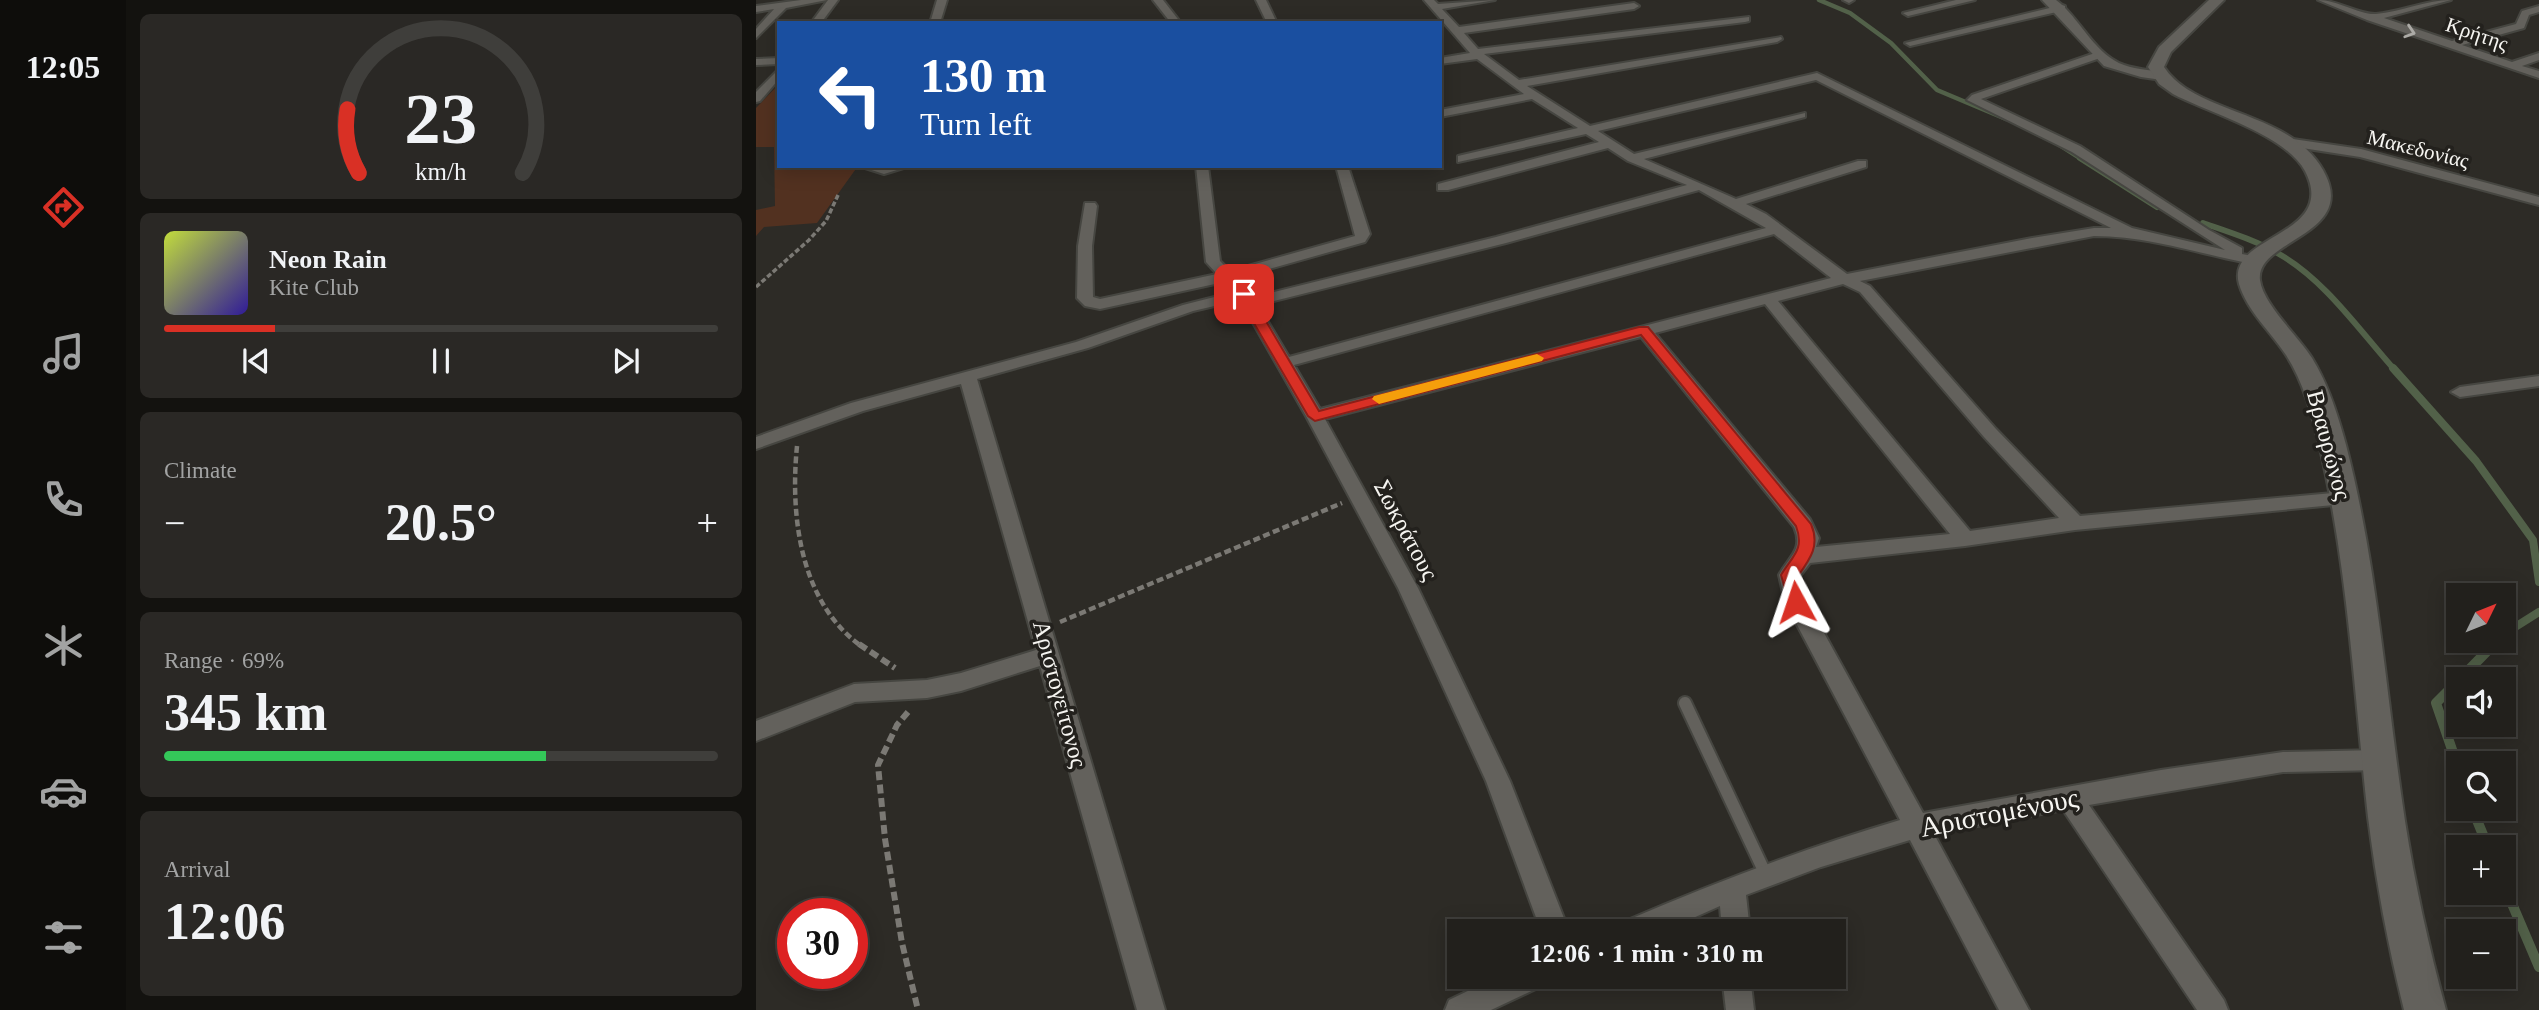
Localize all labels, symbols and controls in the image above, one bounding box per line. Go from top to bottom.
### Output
street label: Κρήτης [2443,12,2512,56]
one-way arrow [2404,23,2416,38]
text: 130 m [920,48,1047,103]
text: 12:05 [26,49,100,85]
icon: left [805,49,896,140]
text: 23 [405,78,477,159]
text: Turn left [920,106,1032,142]
street label: Μακεδονίας [2365,125,2472,173]
text: km/h [415,157,467,184]
icon: directions [39,183,88,232]
text: Neon Rain [269,245,387,274]
pin [1214,264,1274,324]
text: Kite Club [269,275,359,300]
icon: arrive [1225,275,1263,313]
icon: music [39,329,88,378]
icon: previous [237,342,275,380]
icon: pause [422,342,460,380]
icon: next [607,342,645,380]
street label: Βραυρώνος [2302,387,2356,503]
text: Climate [164,458,237,483]
icon: phone [39,475,88,524]
street label: Σωκράτους [1369,476,1443,585]
text: 20.5° [385,494,497,551]
text: − [164,502,185,544]
text: + [697,502,718,544]
position arrow [1759,565,1833,639]
north arrow [2446,583,2516,653]
map controls [2446,583,2516,989]
street label: Αριστογείτονος [1028,618,1092,771]
icon: climate [39,621,88,670]
text: Range · 69% [164,648,284,673]
button: sound [2446,667,2516,737]
text: 345 km [164,684,327,741]
button: search [2446,751,2516,821]
icon: car [39,767,88,816]
street label: Αριστομένους [1917,782,2081,843]
button: + [2446,835,2516,905]
text: Arrival [164,857,230,882]
text: 12:06 [164,893,285,950]
speed limit sign: 30 [777,898,868,989]
icon: filters [39,913,88,962]
button: − [2446,919,2516,989]
text: 12:06 · 1 min · 310 m [1530,939,1764,968]

